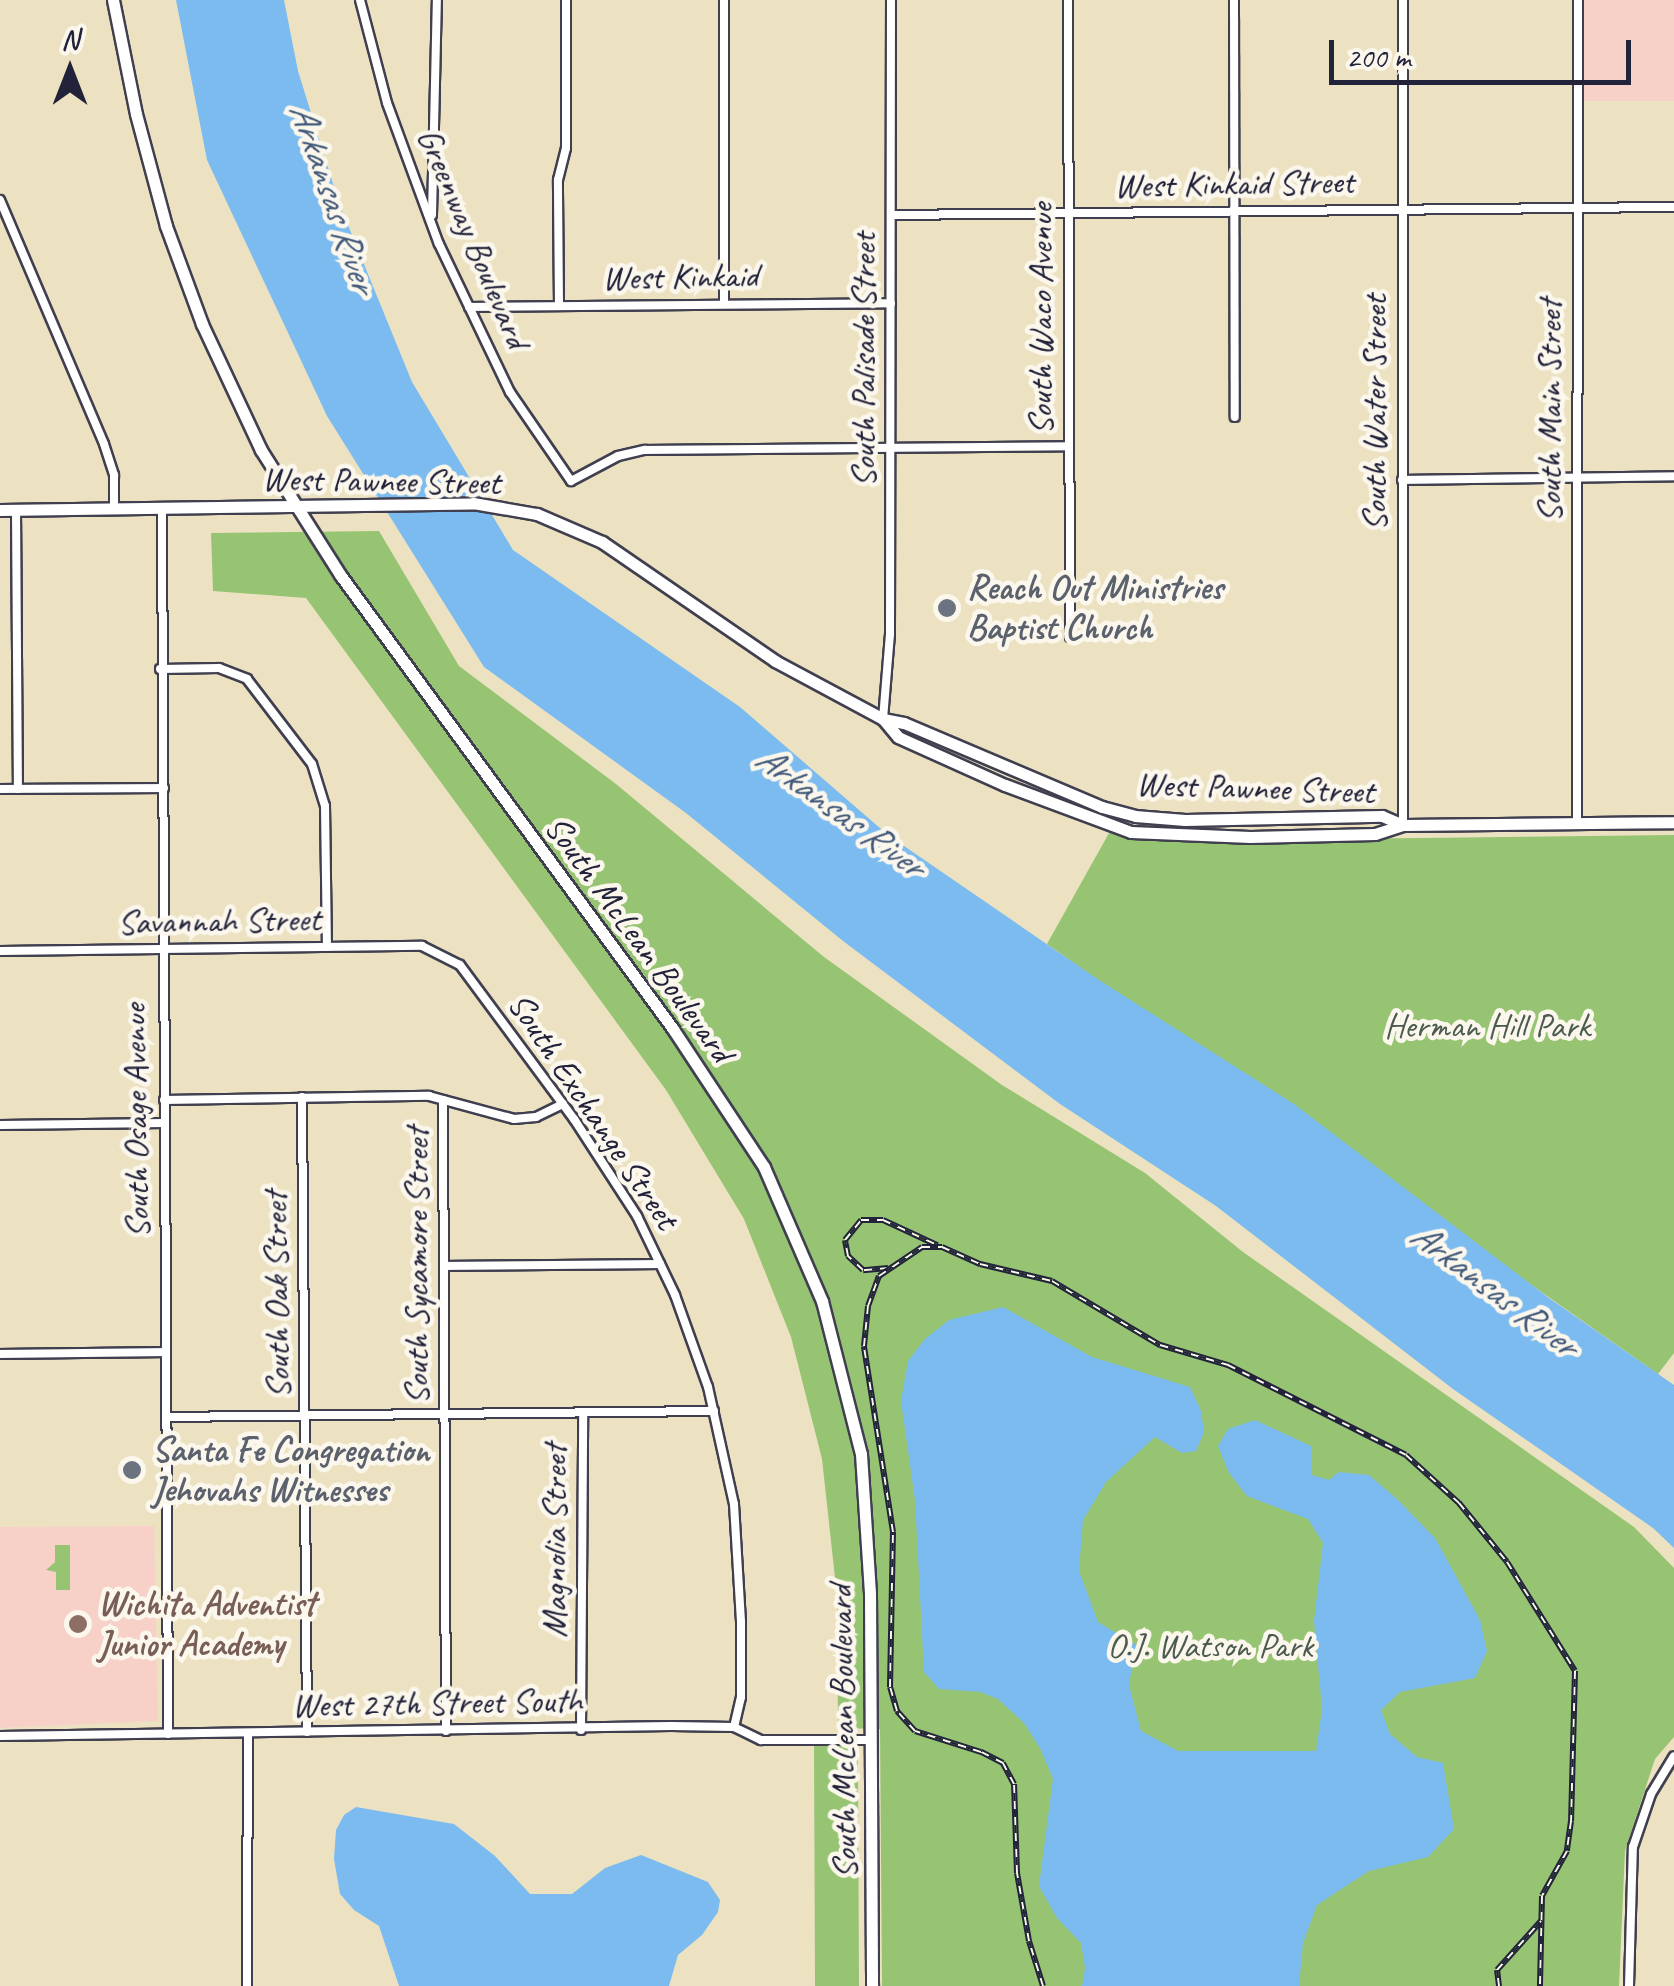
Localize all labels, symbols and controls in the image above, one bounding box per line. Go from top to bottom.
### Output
north arrow [20,20,120,120]
scale bar [1334,20,1636,82]
text: N [61,22,79,57]
text: 200 m [1346,38,1411,76]
water label: Arkansas River [279,97,387,297]
street label: Greenway Boulevard [408,122,538,354]
street label: West Kinkaid Street [1113,161,1355,207]
street label: South Waco Avenue [1020,203,1062,435]
street label: South Palisade Street [843,232,885,488]
street label: West Kinkaid [602,255,758,299]
street label: South Water Street [1354,294,1396,532]
street label: South Main Street [1529,298,1571,524]
street label: West Pawnee Street [261,458,501,504]
place label: Reach Out Ministries Baptist Church [967,567,1223,649]
marker: Reach Out Ministries Baptist Church [936,597,958,619]
water label: Arkansas River [747,735,933,887]
street label: West Pawnee Street [1134,763,1376,813]
street label: South McLean Boulevard [536,808,742,1070]
street label: Savannah Street [117,898,321,944]
street label: South Exchange Street [498,985,688,1237]
street label: South Osage Avenue [113,1003,159,1239]
park label: Herman Hill Park [1384,1005,1590,1047]
street label: South Sycamore Street [396,1129,438,1403]
street label: South Oak Street [254,1191,300,1399]
water label: Arkansas River [1402,1212,1586,1366]
place label: Santa Fe Congregation Jehovahs Witnesses [152,1429,428,1511]
street label: Magnolia Street [534,1444,576,1638]
marker: Santa Fe Congregation Jehovahs Witnesses [121,1459,143,1481]
place label: Wichita Adventist Junior Academy [98,1583,315,1665]
street label: South McLean Boulevard [819,1585,867,1879]
marker: Wichita Adventist Junior Academy [67,1613,89,1635]
park label: O.J. Watson Park [1107,1625,1313,1667]
street label: West 27th Street South [291,1679,583,1727]

